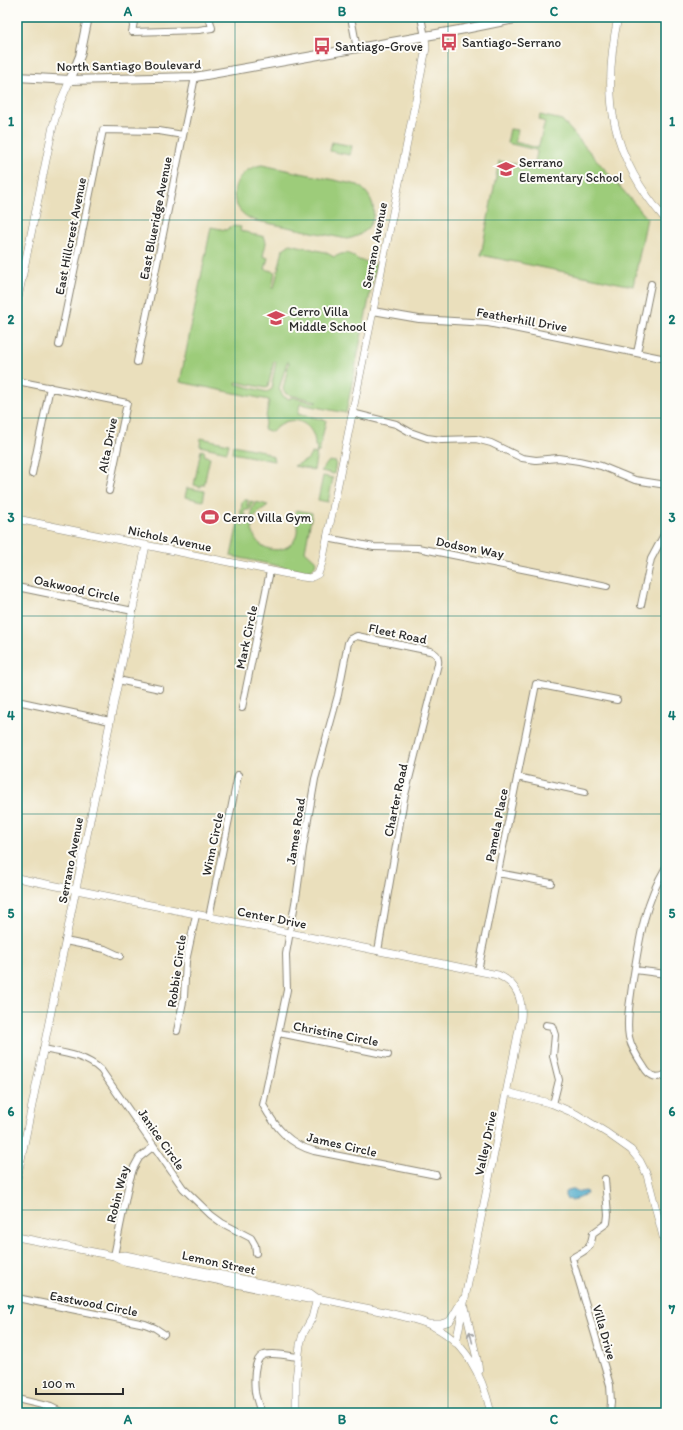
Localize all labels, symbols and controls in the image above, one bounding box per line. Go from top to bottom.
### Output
text: A [123,4,133,19]
text: B [338,4,347,19]
text: C [550,4,559,19]
bus stop icon: Santiago-Serrano [439,32,459,52]
place label: Santiago-Serrano [462,35,562,50]
bus stop icon: Santiago-Grove [312,36,332,56]
place label: Santiago-Grove [335,39,423,54]
street label: North Santiago Boulevard [57,57,201,74]
text: 1 [8,114,14,129]
text: 1 [669,114,675,129]
street label: East Blueridge Avenue [136,155,175,281]
place label: Serrano Elementary School [519,155,623,185]
school or university icon: Serrano Elementary School [496,159,516,179]
street label: East Hillcrest Avenue [52,176,89,296]
street label: Serrano Avenue [359,201,390,289]
place label: Cerro Villa Middle School [289,304,367,334]
street label: Featherhill Drive [475,304,568,335]
school or university icon: Cerro Villa Middle School [266,308,286,328]
text: 2 [8,312,15,327]
text: 2 [669,312,676,327]
street label: Alta Drive [95,416,120,474]
sports icon: Cerro Villa Gym [200,507,220,527]
text: 3 [7,510,15,525]
place label: Cerro Villa Gym [223,510,311,525]
text: 3 [668,510,676,525]
street label: Nichols Avenue [127,522,213,555]
street label: Dodson Way [435,534,505,561]
street label: Oakwood Circle [33,572,121,605]
street label: Mark Circle [232,604,261,670]
street label: Fleet Road [367,620,428,647]
text: 4 [7,708,15,723]
text: 4 [668,708,676,723]
street label: Charter Road [380,762,411,838]
street label: Pamela Place [482,787,511,863]
street label: James Road [283,797,308,865]
street label: Winn Circle [198,811,227,877]
street label: Serrano Avenue [55,816,86,904]
street label: Center Drive [236,903,308,932]
text: 5 [8,906,15,921]
text: 5 [669,906,676,921]
street label: Robbie Circle [164,934,189,1008]
street label: Christine Circle [292,1018,380,1049]
text: 6 [8,1104,15,1119]
text: 6 [669,1104,676,1119]
street label: Janice Circle [135,1106,188,1173]
street label: Valley Drive [471,1109,500,1177]
street label: James Circle [305,1129,378,1160]
street label: Robin Way [103,1164,132,1224]
street label: Lemon Street [181,1247,257,1278]
street label: Eastwood Circle [49,1288,139,1319]
text: 7 [7,1302,15,1317]
text: 7 [668,1302,676,1317]
street label: Villa Drive [590,1303,620,1361]
one-way arrow [467,1331,475,1344]
scale bar [36,1370,123,1396]
text: 100 m [42,1377,75,1391]
text: A [123,1412,133,1427]
text: B [338,1412,347,1427]
text: C [550,1412,559,1427]

